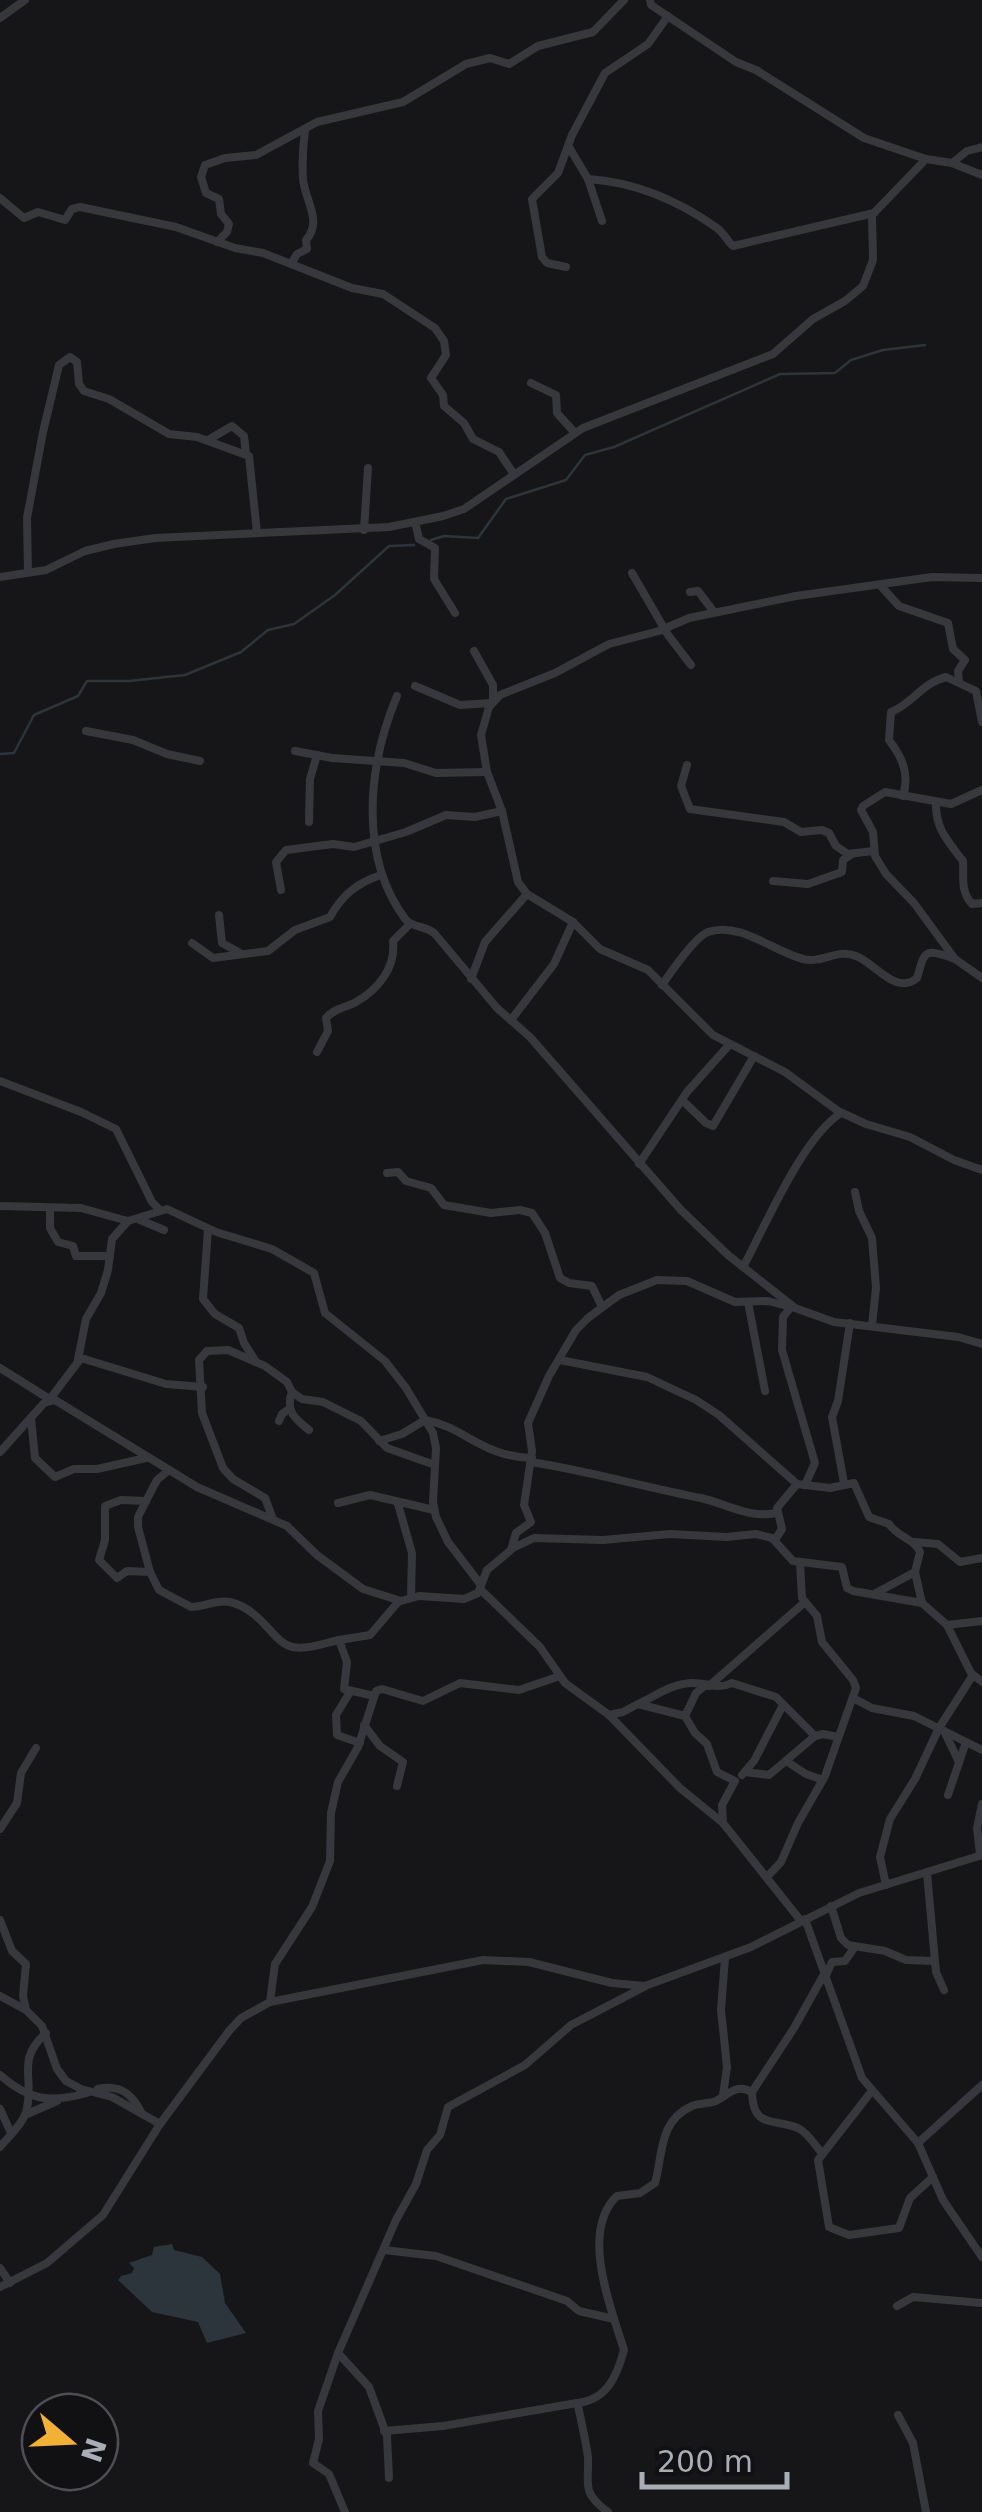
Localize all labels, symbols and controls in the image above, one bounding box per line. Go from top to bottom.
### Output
north arrow [20,2392,120,2492]
scale bar [642,2427,787,2489]
text: N [74,2434,113,2466]
text: 200 m [657,2444,753,2479]

